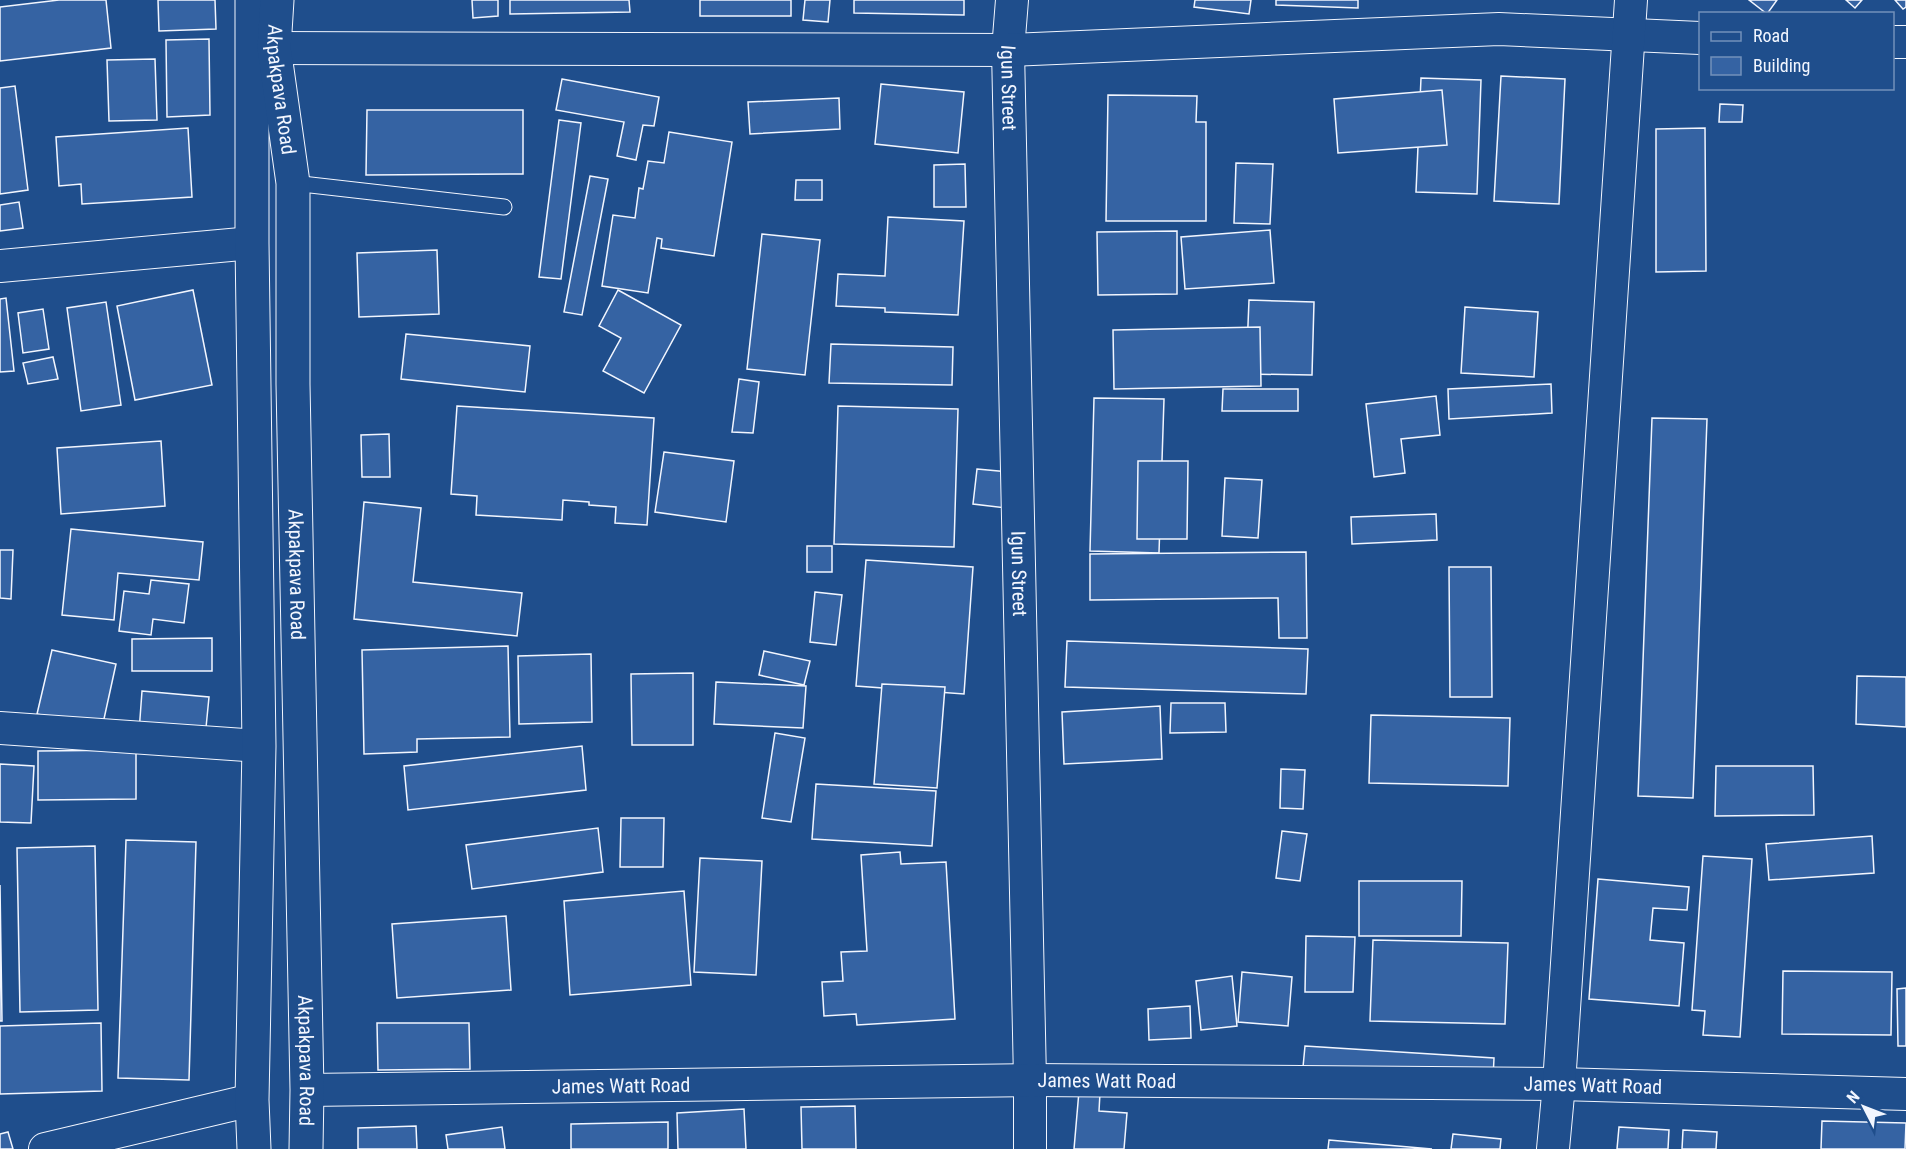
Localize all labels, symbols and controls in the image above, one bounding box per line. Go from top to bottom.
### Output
legend [1699,12,1894,90]
street label: Akpakpava Road [262,24,301,156]
text: Road [1753,25,1789,46]
street label: Igun Street [996,44,1022,131]
text: Building [1753,55,1810,76]
street label: Akpakpava Road [283,509,310,640]
street label: Igun Street [1006,531,1032,617]
street label: Akpakpava Road [293,995,319,1126]
street label: James Watt Road [1038,1068,1176,1093]
street label: James Watt Road [1524,1072,1662,1099]
street label: James Watt Road [552,1073,690,1099]
north arrow [1834,1077,1894,1137]
text: N [1843,1087,1864,1107]

